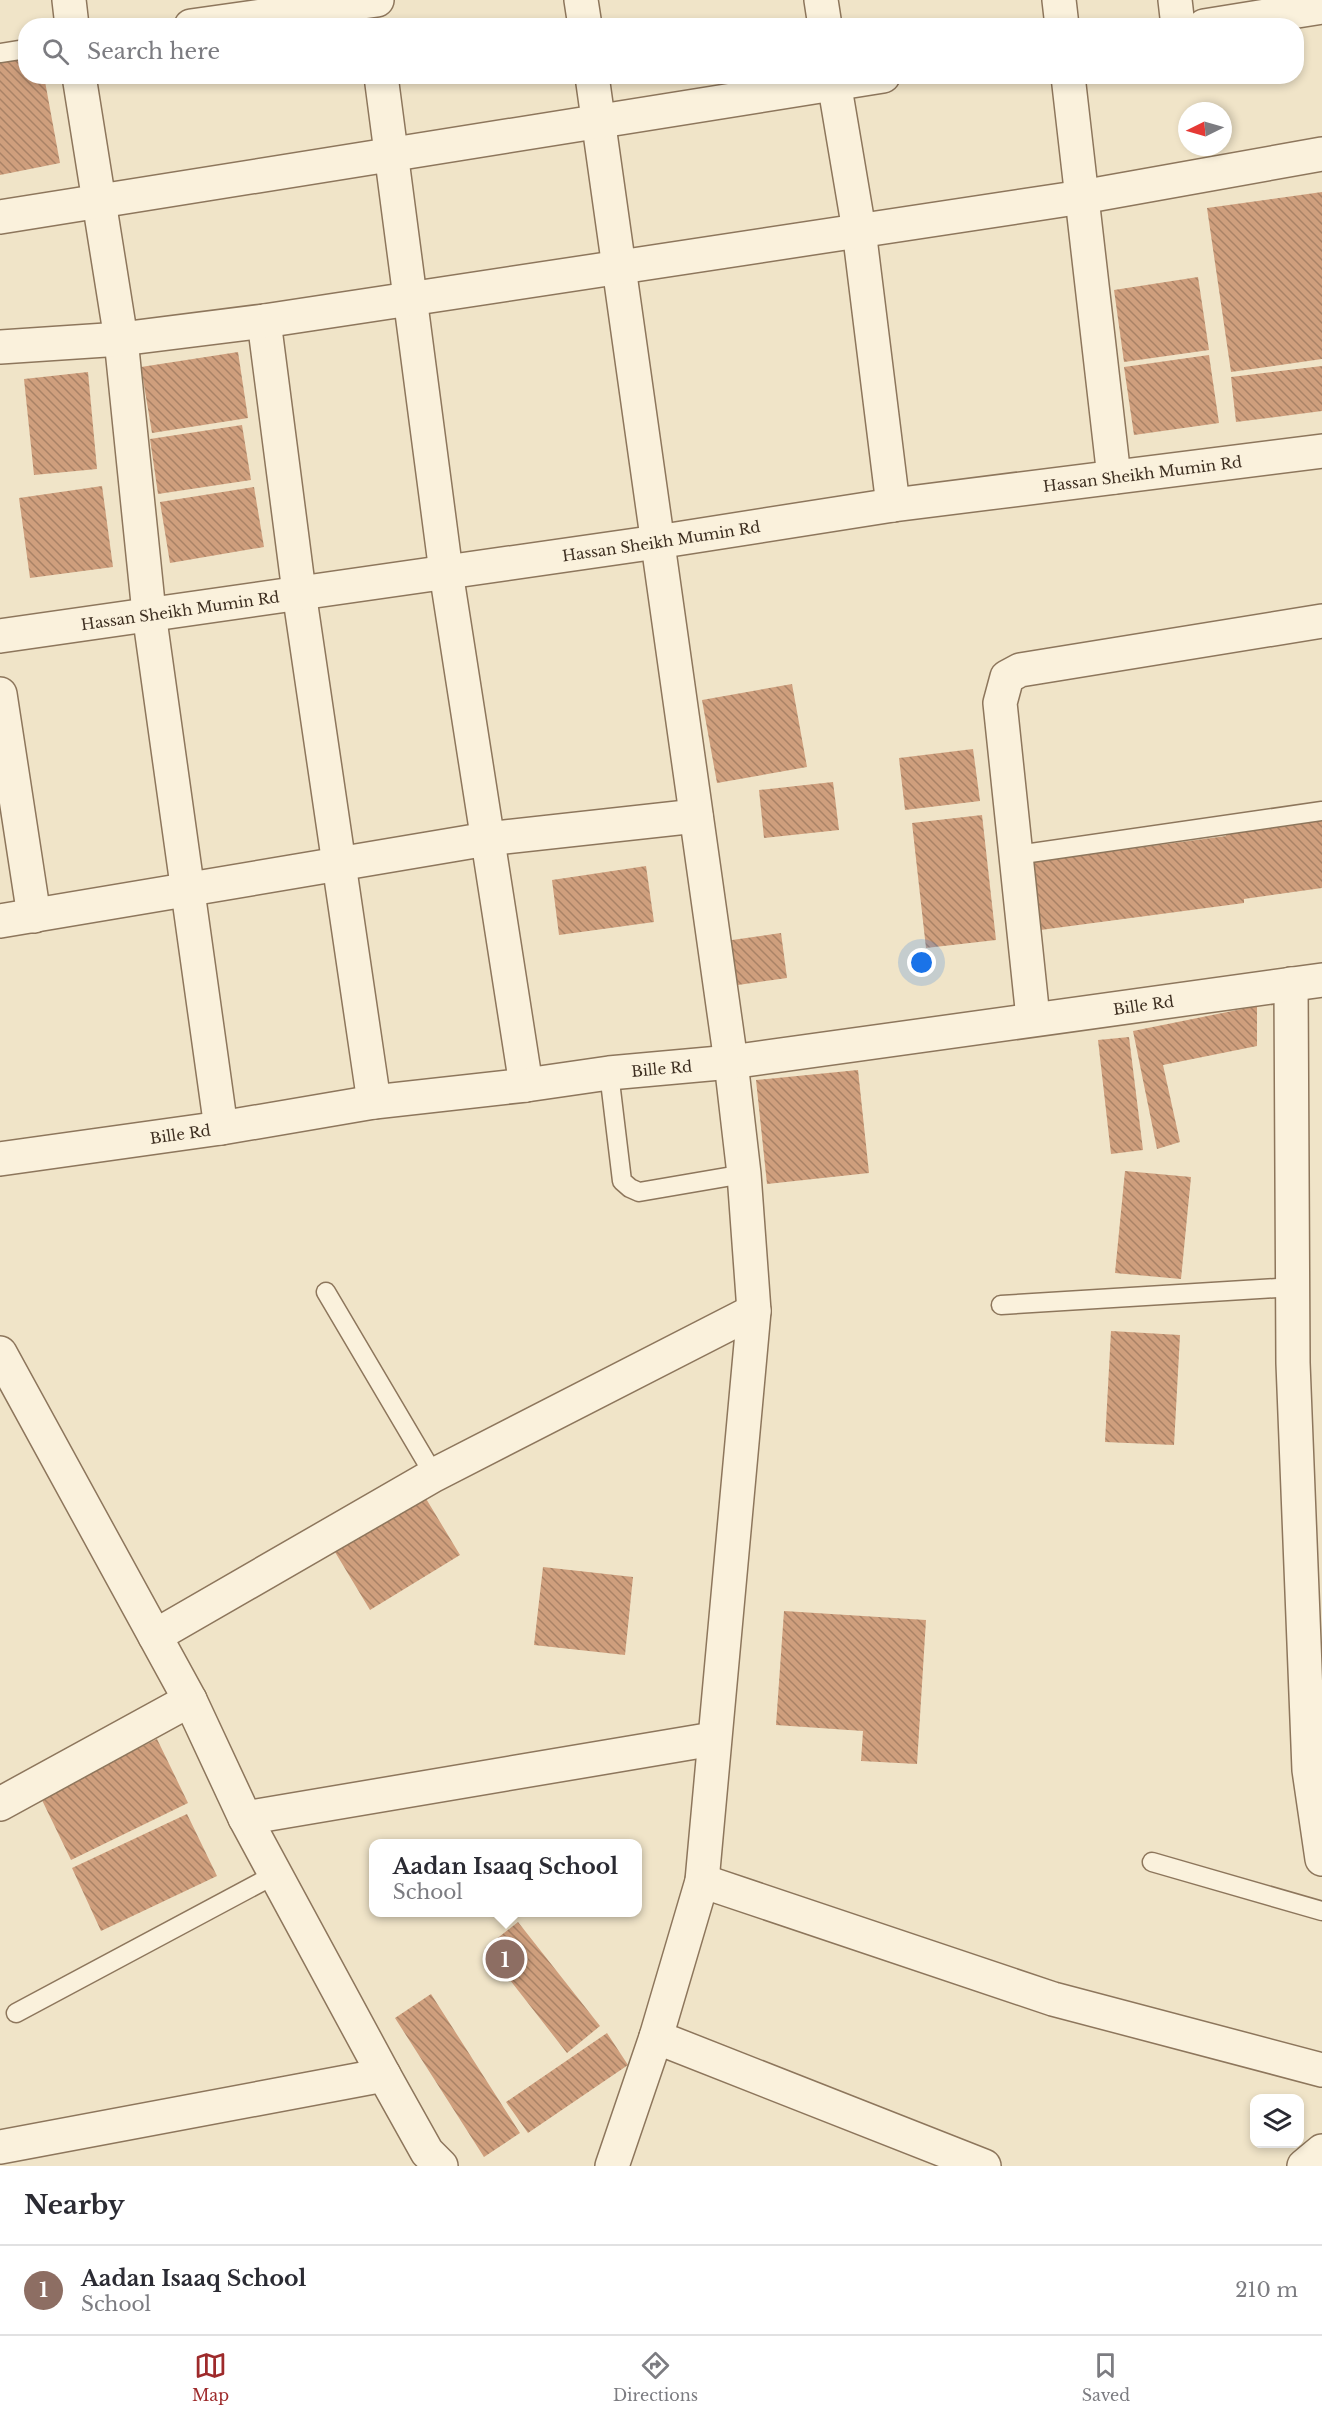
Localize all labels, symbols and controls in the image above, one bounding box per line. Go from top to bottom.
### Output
search box [18,18,1304,84]
icon: search [39,35,72,68]
text: Search here [87,38,220,65]
north arrow [1178,102,1232,156]
street label: Hassan Sheikh Mumin Rd [1042,452,1243,496]
street label: Hassan Sheikh Mumin Rd [561,516,762,565]
street label: Hassan Sheikh Mumin Rd [80,587,281,634]
your location [907,948,936,977]
street label: Bille Rd [1112,991,1175,1018]
street label: Bille Rd [630,1056,693,1080]
street label: Bille Rd [149,1120,212,1147]
popup [369,1839,642,1917]
text: Aadan Isaaq School [393,1853,618,1880]
text: School [393,1880,463,1904]
pin: 1 [486,1936,524,1982]
map controls [1250,2094,1304,2148]
button: layers [1250,2094,1304,2148]
text: Nearby [24,2189,125,2221]
text: Aadan Isaaq School [81,2265,306,2292]
text: 1 [39,2278,48,2302]
text: 210 m [1235,2278,1298,2302]
text: School [81,2292,151,2316]
tab: Map [192,2349,229,2405]
tab: Directions [613,2349,698,2405]
tab: Saved [1082,2349,1130,2405]

